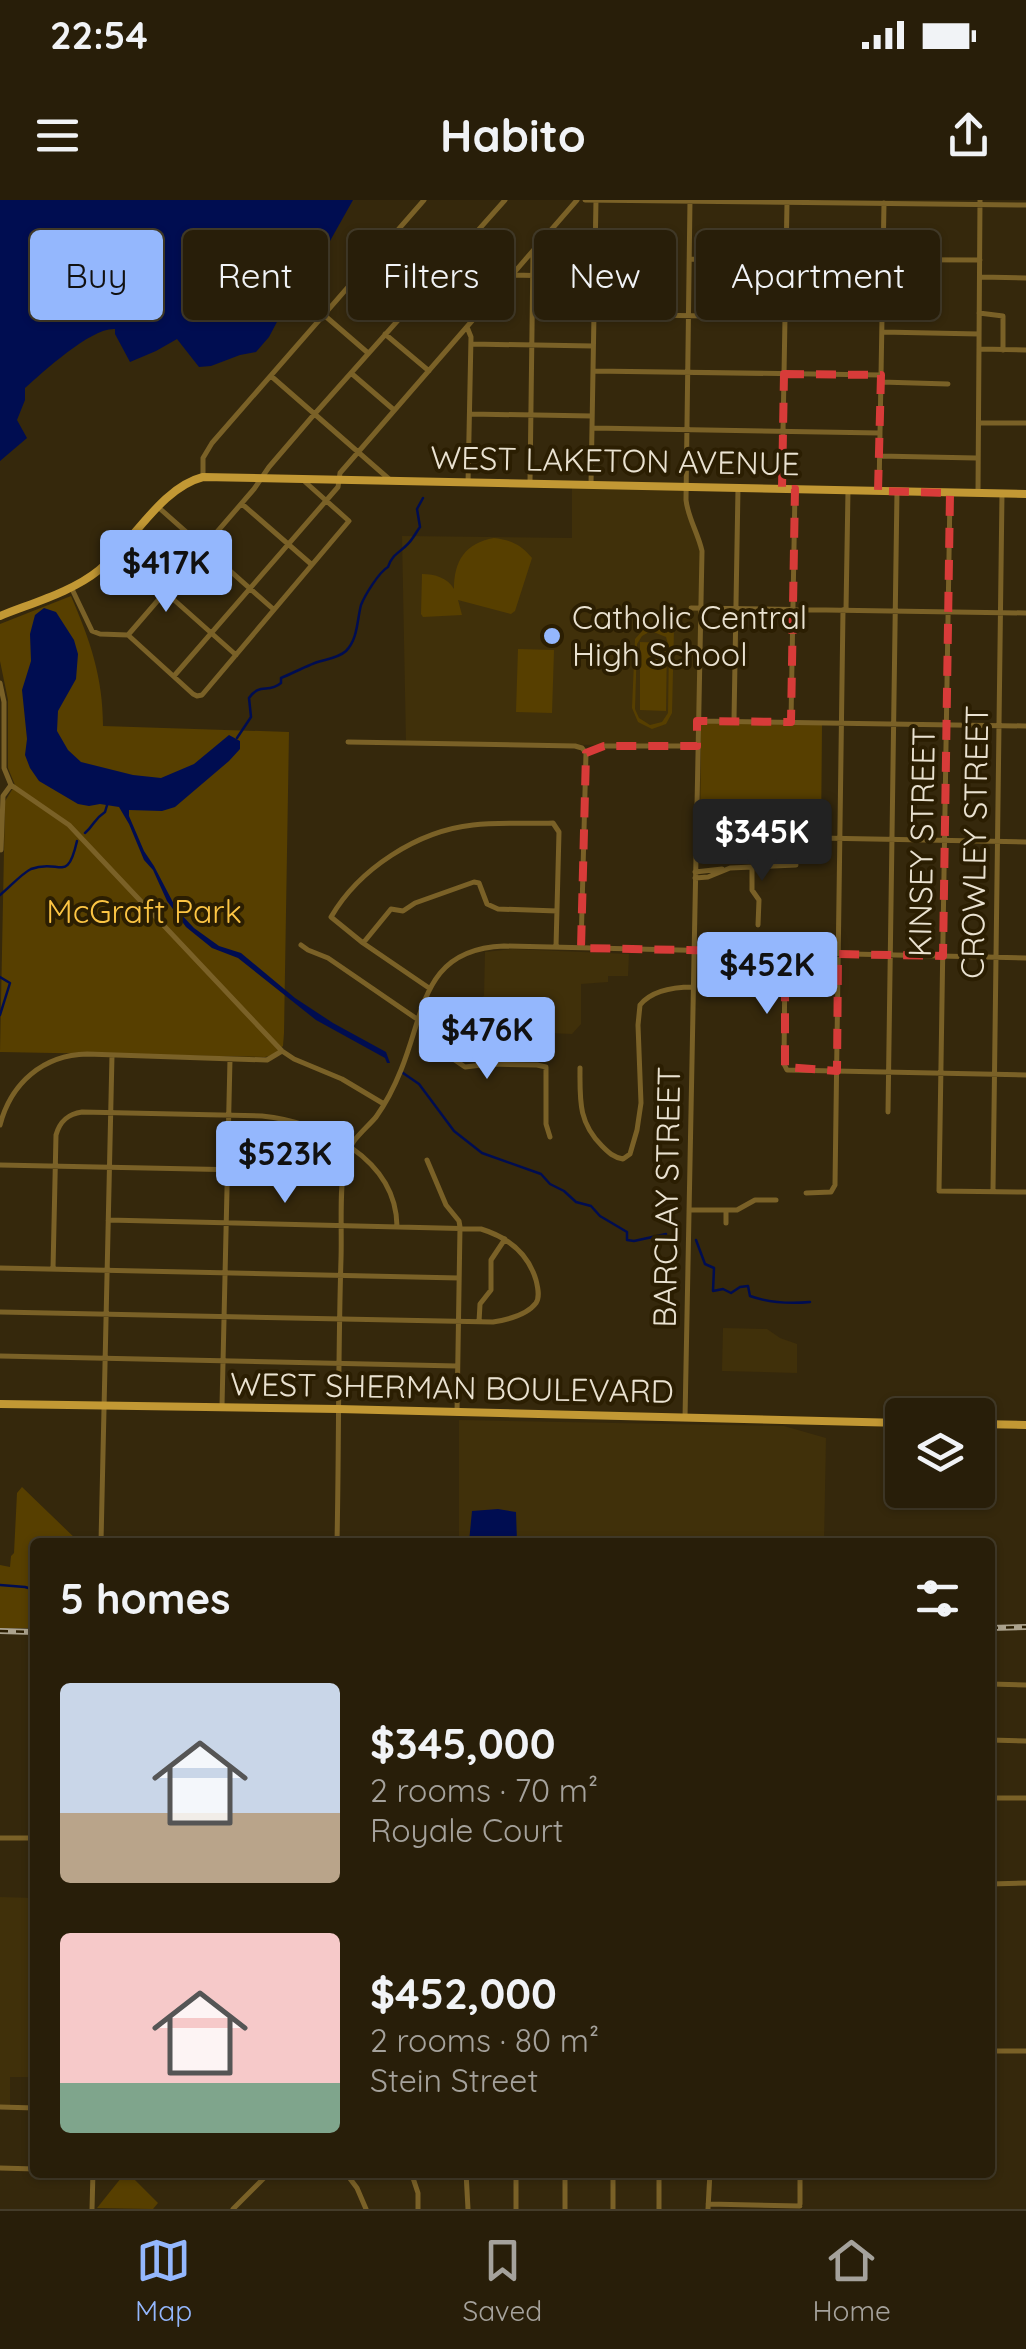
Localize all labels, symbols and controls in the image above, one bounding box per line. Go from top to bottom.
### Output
text: 22:54 [50,11,148,59]
text: Habito [440,107,586,163]
icon: menu [30,108,85,163]
icon: share [941,108,996,163]
chip: Buy [30,230,163,320]
chip: Rent [183,230,328,320]
chip: Filters [348,230,514,320]
chip: New [534,230,676,320]
chip: Apartment [696,230,940,320]
street label: WEST LAKETON AVENUE [430,437,800,483]
pin: $417K [96,530,236,615]
text: $417K [122,542,210,582]
place label: Catholic Central High School [572,597,807,674]
marker: Catholic Central High School [541,625,563,647]
street label: CROWLEY STREET [952,705,996,979]
street label: KINSEY STREET [899,727,943,957]
pin: $345K [692,799,832,884]
text: $345K [715,811,809,851]
park label: McGraft Park [46,891,242,931]
pin: $452K [697,932,837,1017]
text: $452K [719,944,815,984]
pin: $476K [417,997,557,1082]
text: $476K [441,1009,533,1049]
street label: BARCLAY STREET [644,1066,688,1328]
pin: $523K [215,1121,355,1206]
text: $523K [238,1133,332,1173]
street label: WEST SHERMAN BOULEVARD [230,1363,674,1411]
map controls [885,1398,995,1508]
button: layers [885,1398,995,1508]
icon: filters [910,1571,965,1626]
text: 5 homes [60,1572,231,1625]
text: $345,000 [370,1717,555,1770]
icon: home [140,1723,260,1843]
text: 2 rooms · 70 m² [370,1770,598,1810]
text: Royale Court [370,1810,564,1850]
text: $452,000 [370,1967,557,2020]
icon: home [140,1973,260,2093]
text: 2 rooms · 80 m² [370,2020,599,2060]
text: Stein Street [370,2060,538,2100]
tab: Map [135,2233,192,2328]
tab: Saved [462,2233,542,2328]
tab: Home [812,2233,891,2328]

